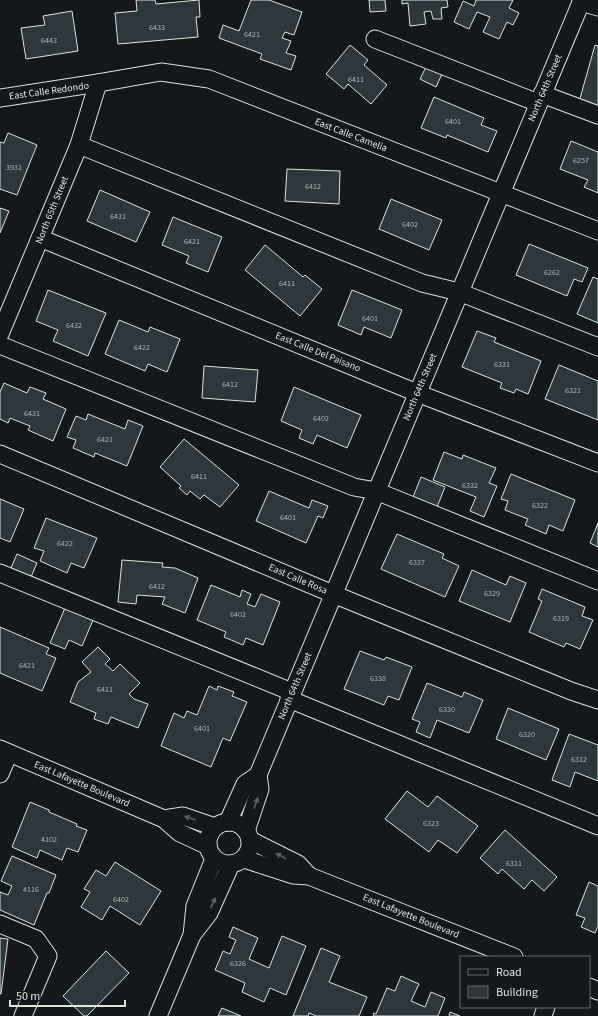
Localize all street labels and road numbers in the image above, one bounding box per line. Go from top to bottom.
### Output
street label: North 64th Street [524,52,566,124]
street label: East Calle Redondo [8,78,90,104]
street label: East Calle Camelia [313,115,389,155]
street label: North 65th Street [32,173,72,246]
street label: East Calle Del Paisano [273,328,363,376]
street label: North 64th Street [399,351,441,423]
street label: East Calle Rosa [266,560,330,598]
street label: North 64th Street [274,650,316,722]
street label: East Lafayette Boulevard [32,757,132,811]
street label: East Lafayette Boulevard [361,890,461,942]

